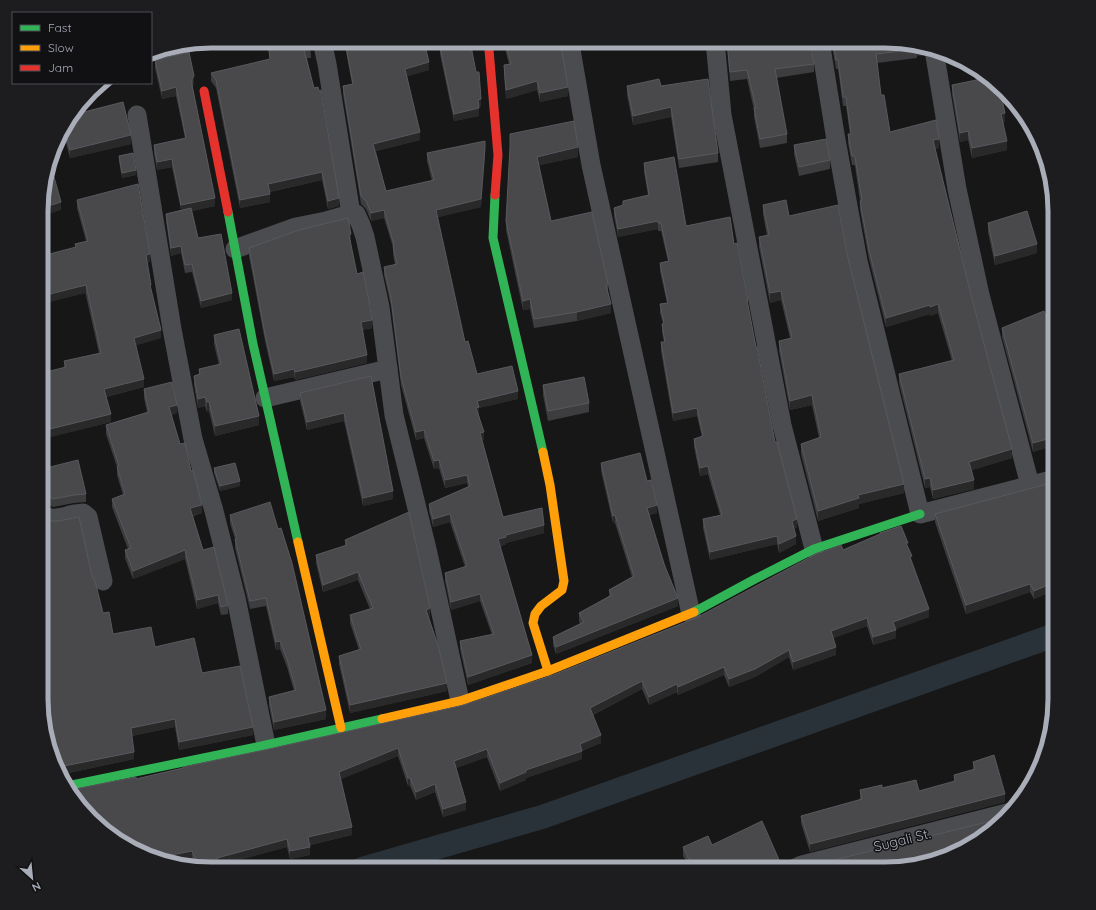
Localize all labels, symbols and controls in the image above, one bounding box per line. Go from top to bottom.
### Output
legend [12,12,152,84]
text: Fast [48,20,72,35]
text: Slow [48,40,74,55]
text: Jam [48,60,73,75]
street label: Sugali St. [872,824,932,856]
north arrow [12,858,52,898]
text: N [30,879,43,895]

